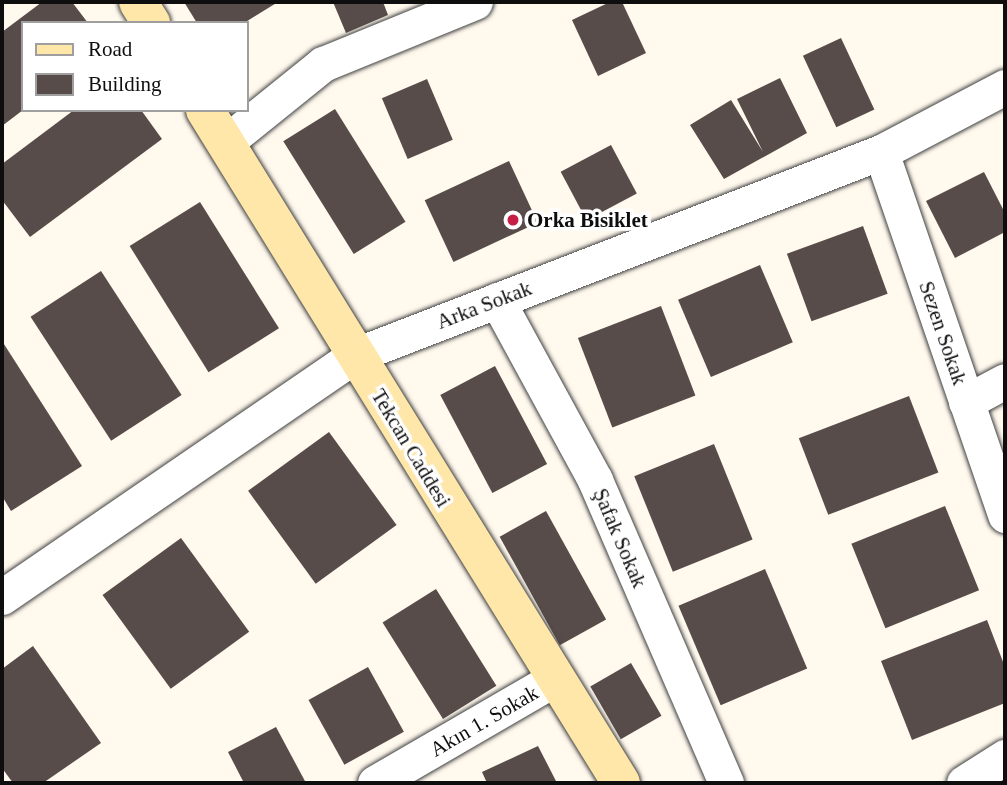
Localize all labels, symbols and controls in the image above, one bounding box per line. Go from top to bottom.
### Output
legend [21,21,248,112]
text: Road [88,37,132,61]
text: Building [88,72,162,96]
place label: Orka Bisiklet [527,207,648,233]
marker: Orka Bisiklet [505,212,521,228]
street label: Arka Sokak [433,275,535,335]
street label: Sezen Sokak [914,278,972,388]
street label: Tekcan Caddesi [366,384,456,512]
street label: Şafak Sokak [588,484,652,592]
street label: Akın 1. Sokak [425,680,543,762]

